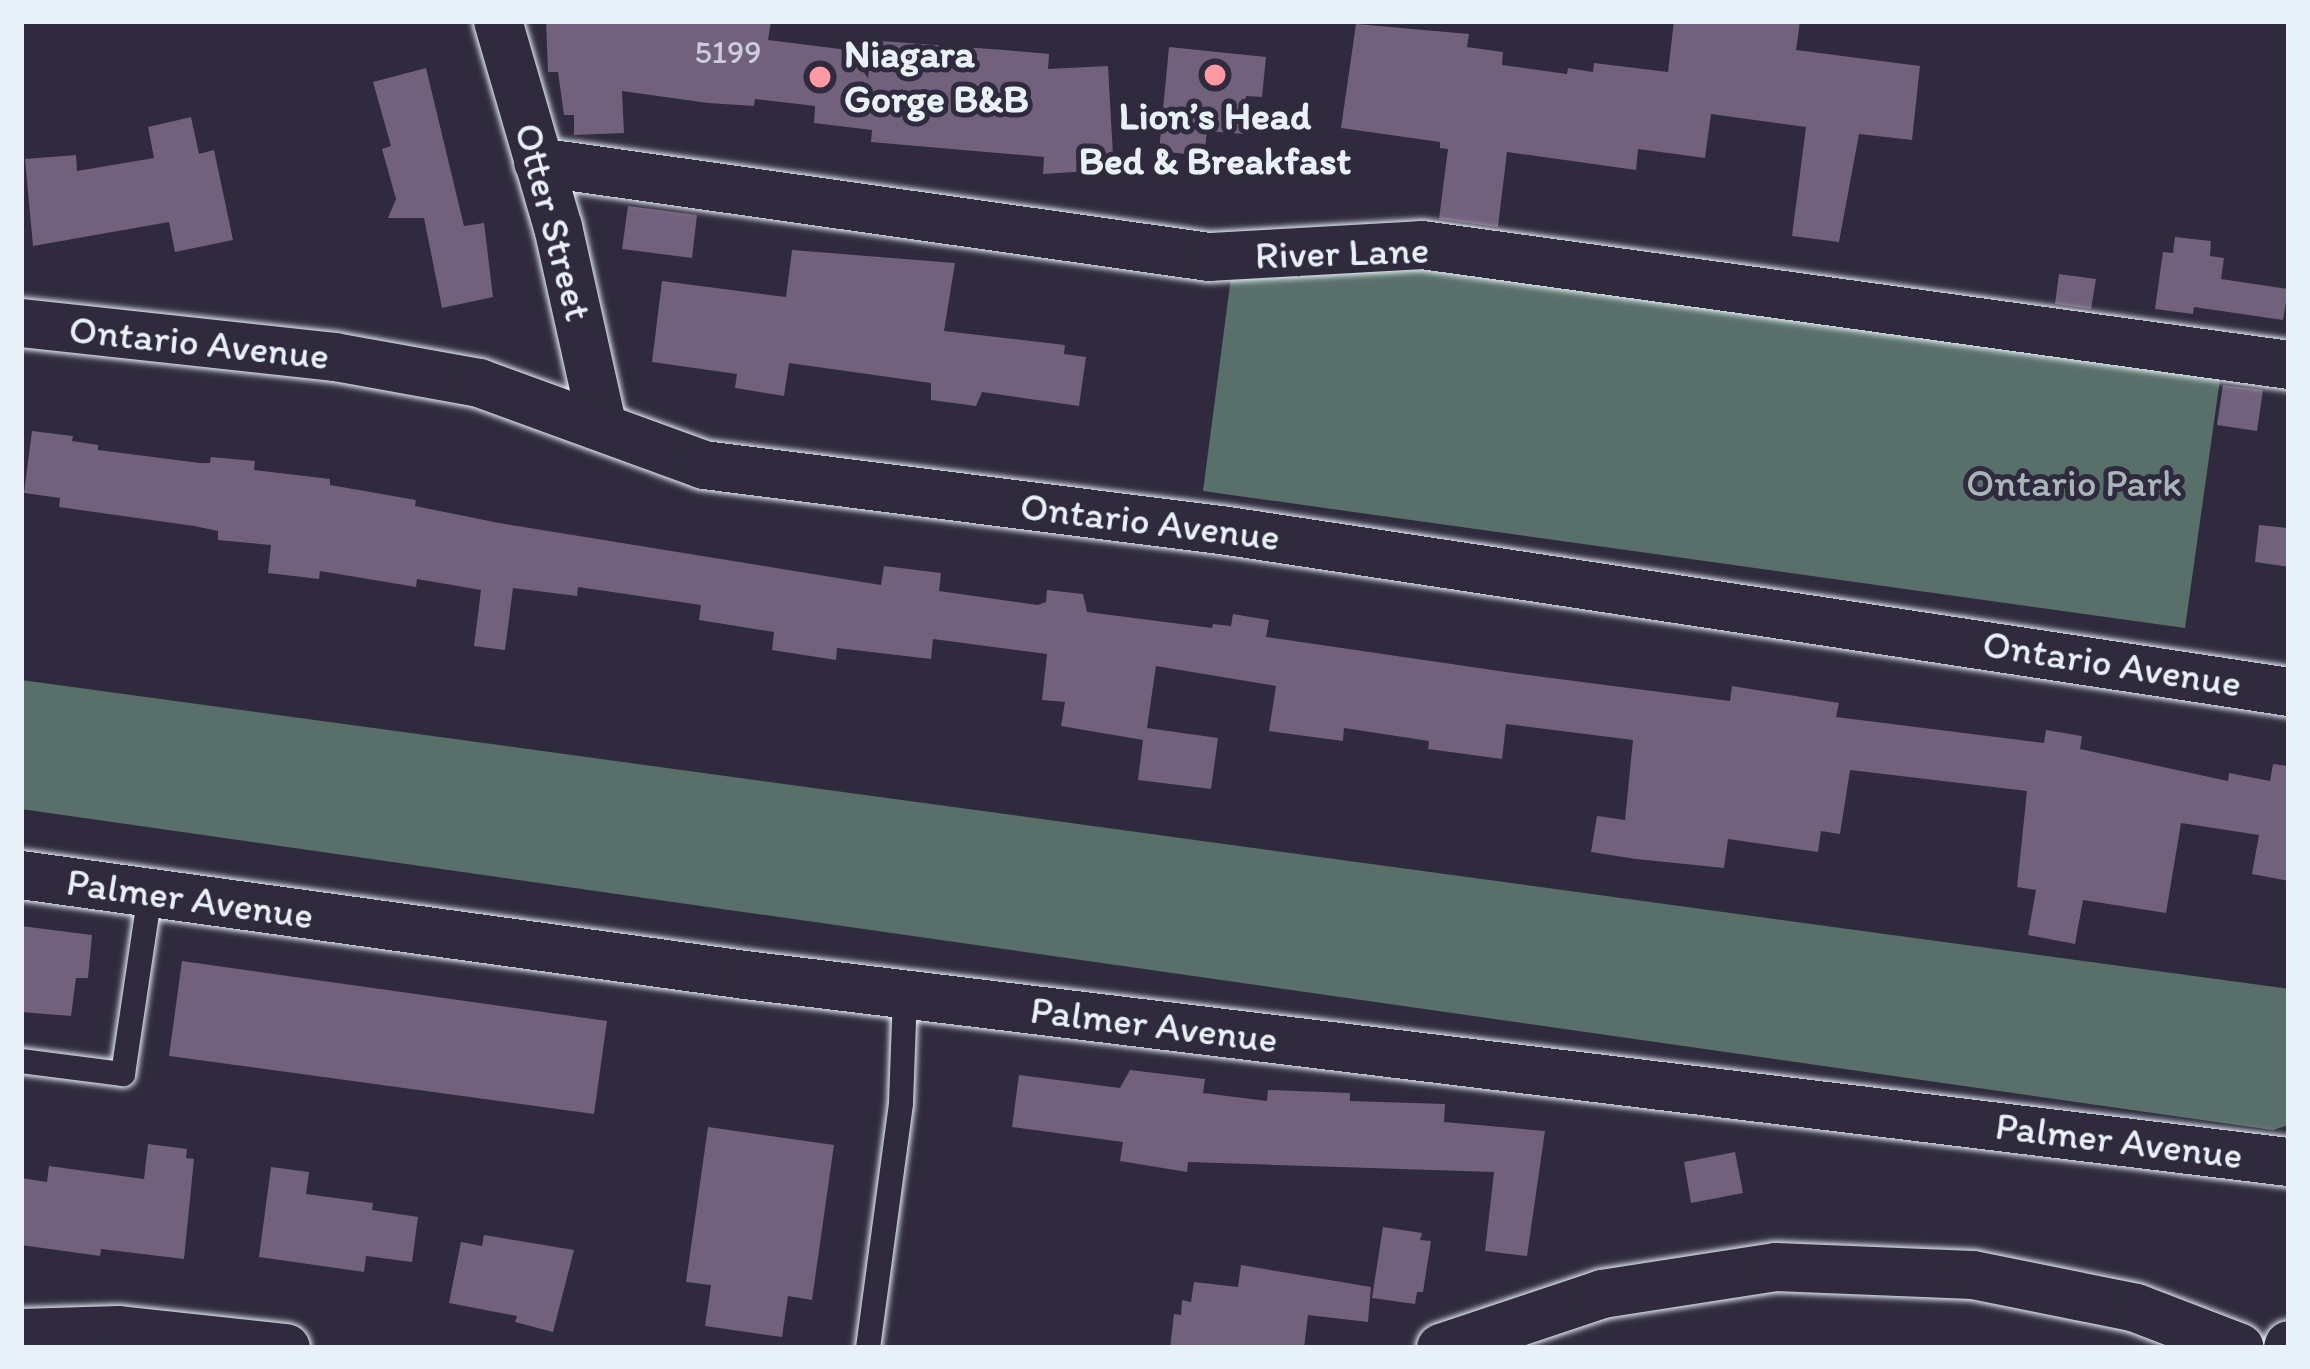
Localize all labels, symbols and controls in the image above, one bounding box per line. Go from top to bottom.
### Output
house number: 5199 [694,32,762,72]
place label: Niagara Gorge B&B [844,32,1029,123]
marker: Lion’s Head Bed & Breakfast [1202,62,1228,88]
marker: Niagara Gorge B&B [807,64,833,90]
place label: Lion’s Head Bed & Breakfast [1078,94,1352,185]
street label: Otter Street [504,118,602,326]
street label: River Lane [1254,227,1430,279]
street label: Ontario Avenue [67,306,331,380]
park label: Ontario Park [1966,460,2182,506]
street label: Ontario Avenue [1018,483,1282,561]
street label: Ontario Avenue [1979,620,2245,708]
street label: Palmer Avenue [64,859,316,939]
street label: Palmer Avenue [1028,987,1280,1063]
street label: Palmer Avenue [1993,1103,2245,1179]

